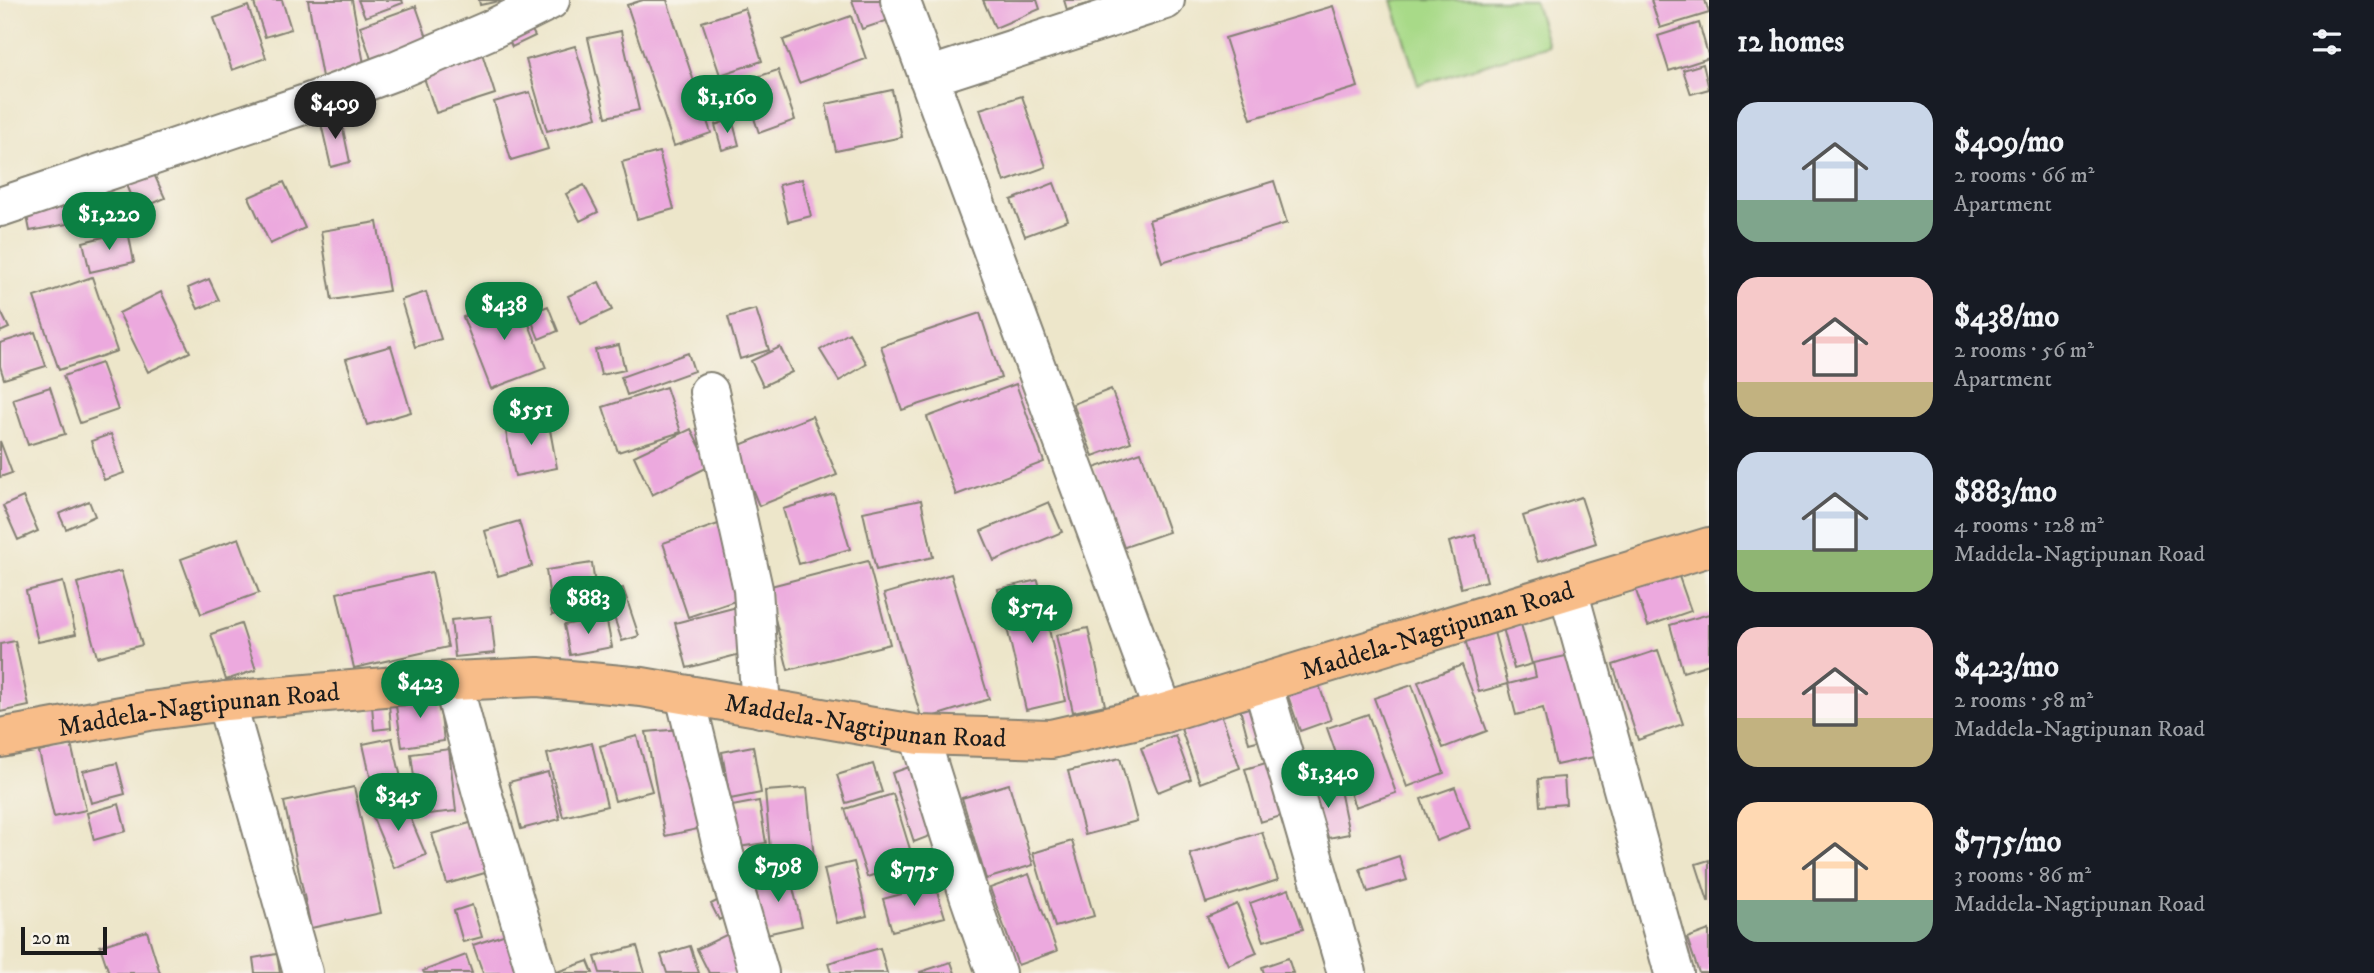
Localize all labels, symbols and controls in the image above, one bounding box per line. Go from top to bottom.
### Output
icon: filters [2308,23,2346,61]
text: 12 homes [1737,24,1844,61]
pin: $1,160 [670,76,784,135]
pin: $409 [294,82,376,141]
text: $1,160 [697,83,757,112]
text: $409 [310,89,360,118]
text: $409/mo [1954,124,2064,161]
icon: home [1793,130,1877,214]
text: 2 rooms · 66 m² [1954,161,2094,190]
text: Apartment [1954,190,2052,219]
pin: $1,220 [52,192,166,252]
text: $1,220 [78,200,140,229]
pin: $438 [463,282,545,342]
text: $438 [481,290,527,319]
text: $438/mo [1954,299,2059,336]
icon: home [1793,305,1877,389]
text: 2 rooms · 56 m² [1954,336,2094,365]
text: Apartment [1954,365,2052,394]
pin: $551 [490,388,572,447]
text: $551 [509,395,553,424]
text: $883/mo [1954,474,2057,511]
icon: home [1793,480,1877,564]
text: 4 rooms · 128 m² [1954,511,2104,540]
text: Maddela-Nagtipunan Road [1954,540,2205,569]
street label: Maddela-Nagtipunan Road [1297,574,1578,688]
pin: $883 [547,576,629,636]
text: $883 [566,584,610,613]
pin: $574 [991,586,1073,645]
text: $574 [1008,593,1056,622]
text: $423/mo [1954,649,2059,686]
icon: home [1793,655,1877,739]
pin: $423 [379,660,461,720]
text: $423 [397,668,443,697]
street label: Maddela-Nagtipunan Road [56,676,341,745]
text: 2 rooms · 58 m² [1954,686,2093,715]
street label: Maddela-Nagtipunan Road [722,687,1007,756]
text: Maddela-Nagtipunan Road [1954,715,2205,744]
pin: $1,340 [1271,750,1385,810]
text: $1,340 [1297,758,1359,787]
pin: $345 [357,774,439,833]
text: $345 [375,781,421,810]
text: $775/mo [1954,824,2061,861]
icon: home [1793,830,1877,914]
pin: $798 [737,844,819,904]
pin: $775 [873,848,955,908]
text: $798 [754,852,802,881]
text: $775 [890,856,938,885]
text: 3 rooms · 86 m² [1954,861,2091,890]
text: Maddela-Nagtipunan Road [1954,890,2205,919]
scale bar [21,924,107,956]
text: 20 m [32,927,70,950]

